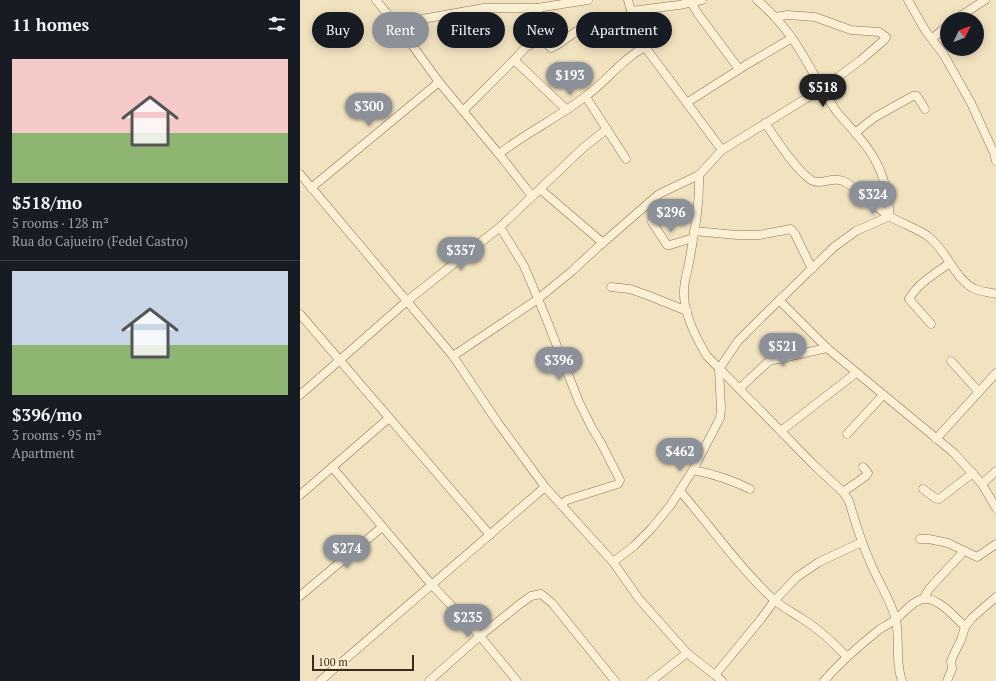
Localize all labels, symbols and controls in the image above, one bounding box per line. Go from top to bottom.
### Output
chip: Buy [312,12,364,48]
chip: Rent [372,12,429,48]
chip: Filters [437,12,505,48]
chip: New [513,12,568,48]
chip: Apartment [576,12,672,48]
north arrow [940,12,984,56]
map controls [940,12,984,56]
text: 11 homes [12,13,89,36]
icon: filters [266,13,288,35]
pin: $193 [546,62,594,96]
text: $193 [555,66,585,84]
pin: $518 [799,74,847,108]
text: $518 [808,78,838,96]
icon: home [114,85,186,157]
pin: $300 [345,93,393,127]
text: $300 [354,97,384,115]
pin: $324 [849,181,897,215]
text: $324 [858,185,888,203]
text: $518/mo [12,191,82,214]
pin: $296 [647,199,695,233]
text: $296 [656,203,686,221]
text: 5 rooms · 128 m² [12,214,109,232]
text: Rua do Cajueiro (Fedel Castro) [12,232,188,250]
pin: $357 [437,237,485,271]
text: $357 [446,241,476,259]
icon: home [114,297,186,369]
pin: $521 [759,333,807,367]
text: $521 [768,337,798,355]
pin: $396 [535,347,583,381]
text: $396 [544,351,574,369]
text: $396/mo [12,403,82,426]
text: 3 rooms · 95 m² [12,426,102,444]
pin: $462 [656,438,704,472]
text: $462 [665,442,695,460]
text: Apartment [12,444,75,462]
pin: $274 [323,535,371,569]
text: $274 [332,539,362,557]
pin: $235 [444,604,492,638]
text: $235 [453,608,483,626]
scale bar [312,653,414,672]
text: 100 m [318,655,348,669]

